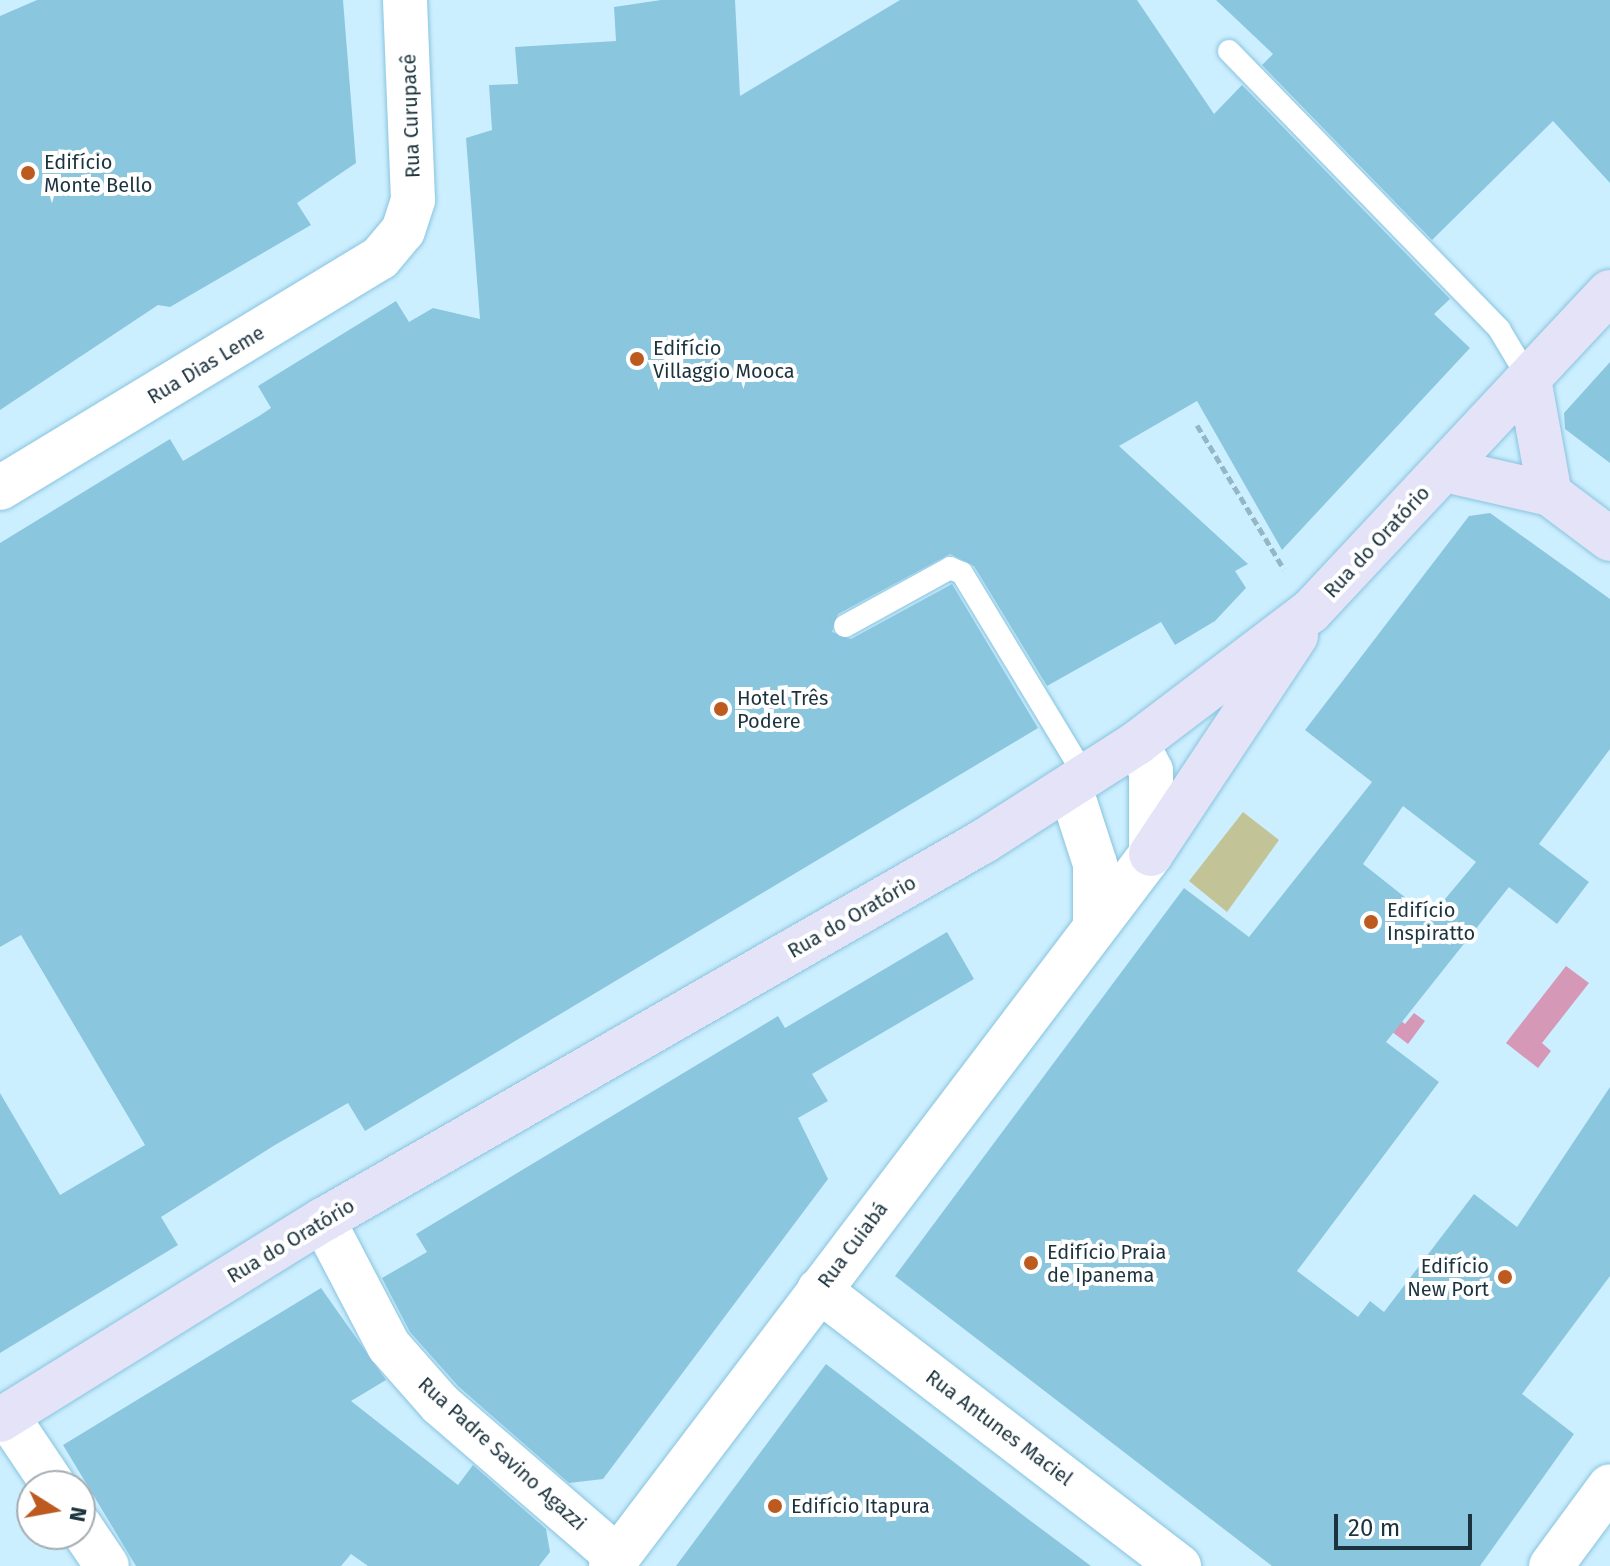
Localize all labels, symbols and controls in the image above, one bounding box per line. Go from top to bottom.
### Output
street label: Rua Curupacê [397,53,425,179]
place label: Edifício Monte Bello [44,150,152,197]
marker: Edifício Monte Bello [19,164,37,182]
street label: Rua Dias Leme [143,321,269,409]
place label: Edifício Villaggio Mooca [653,336,795,383]
marker: Edifício Villaggio Mooca [628,350,646,368]
street label: Rua do Oratório [1319,481,1435,603]
place label: Hotel Três Podere [737,686,828,733]
marker: Hotel Três Podere [712,700,730,718]
street label: Rua do Oratório [784,871,920,963]
place label: Edifício Inspiratto [1387,898,1475,945]
marker: Edifício Inspiratto [1362,913,1380,931]
street label: Rua do Oratório [223,1194,359,1288]
street label: Rua Cuiabá [813,1197,893,1293]
place label: Edifício Praia de Ipanema [1047,1240,1166,1287]
marker: Edifício Praia de Ipanema [1022,1254,1040,1272]
place label: Edifício New Port [1407,1254,1489,1301]
marker: Edifício New Port [1496,1268,1514,1286]
street label: Rua Antunes Maciel [921,1365,1077,1491]
street label: Rua Padre Savino Agazzi [413,1372,591,1536]
north arrow [16,1470,96,1550]
place label: Edifício Itapura [791,1494,930,1518]
marker: Edifício Itapura [766,1497,784,1515]
scale bar [1338,1498,1476,1548]
text: N [63,1505,93,1524]
text: 20 m [1348,1514,1400,1542]

